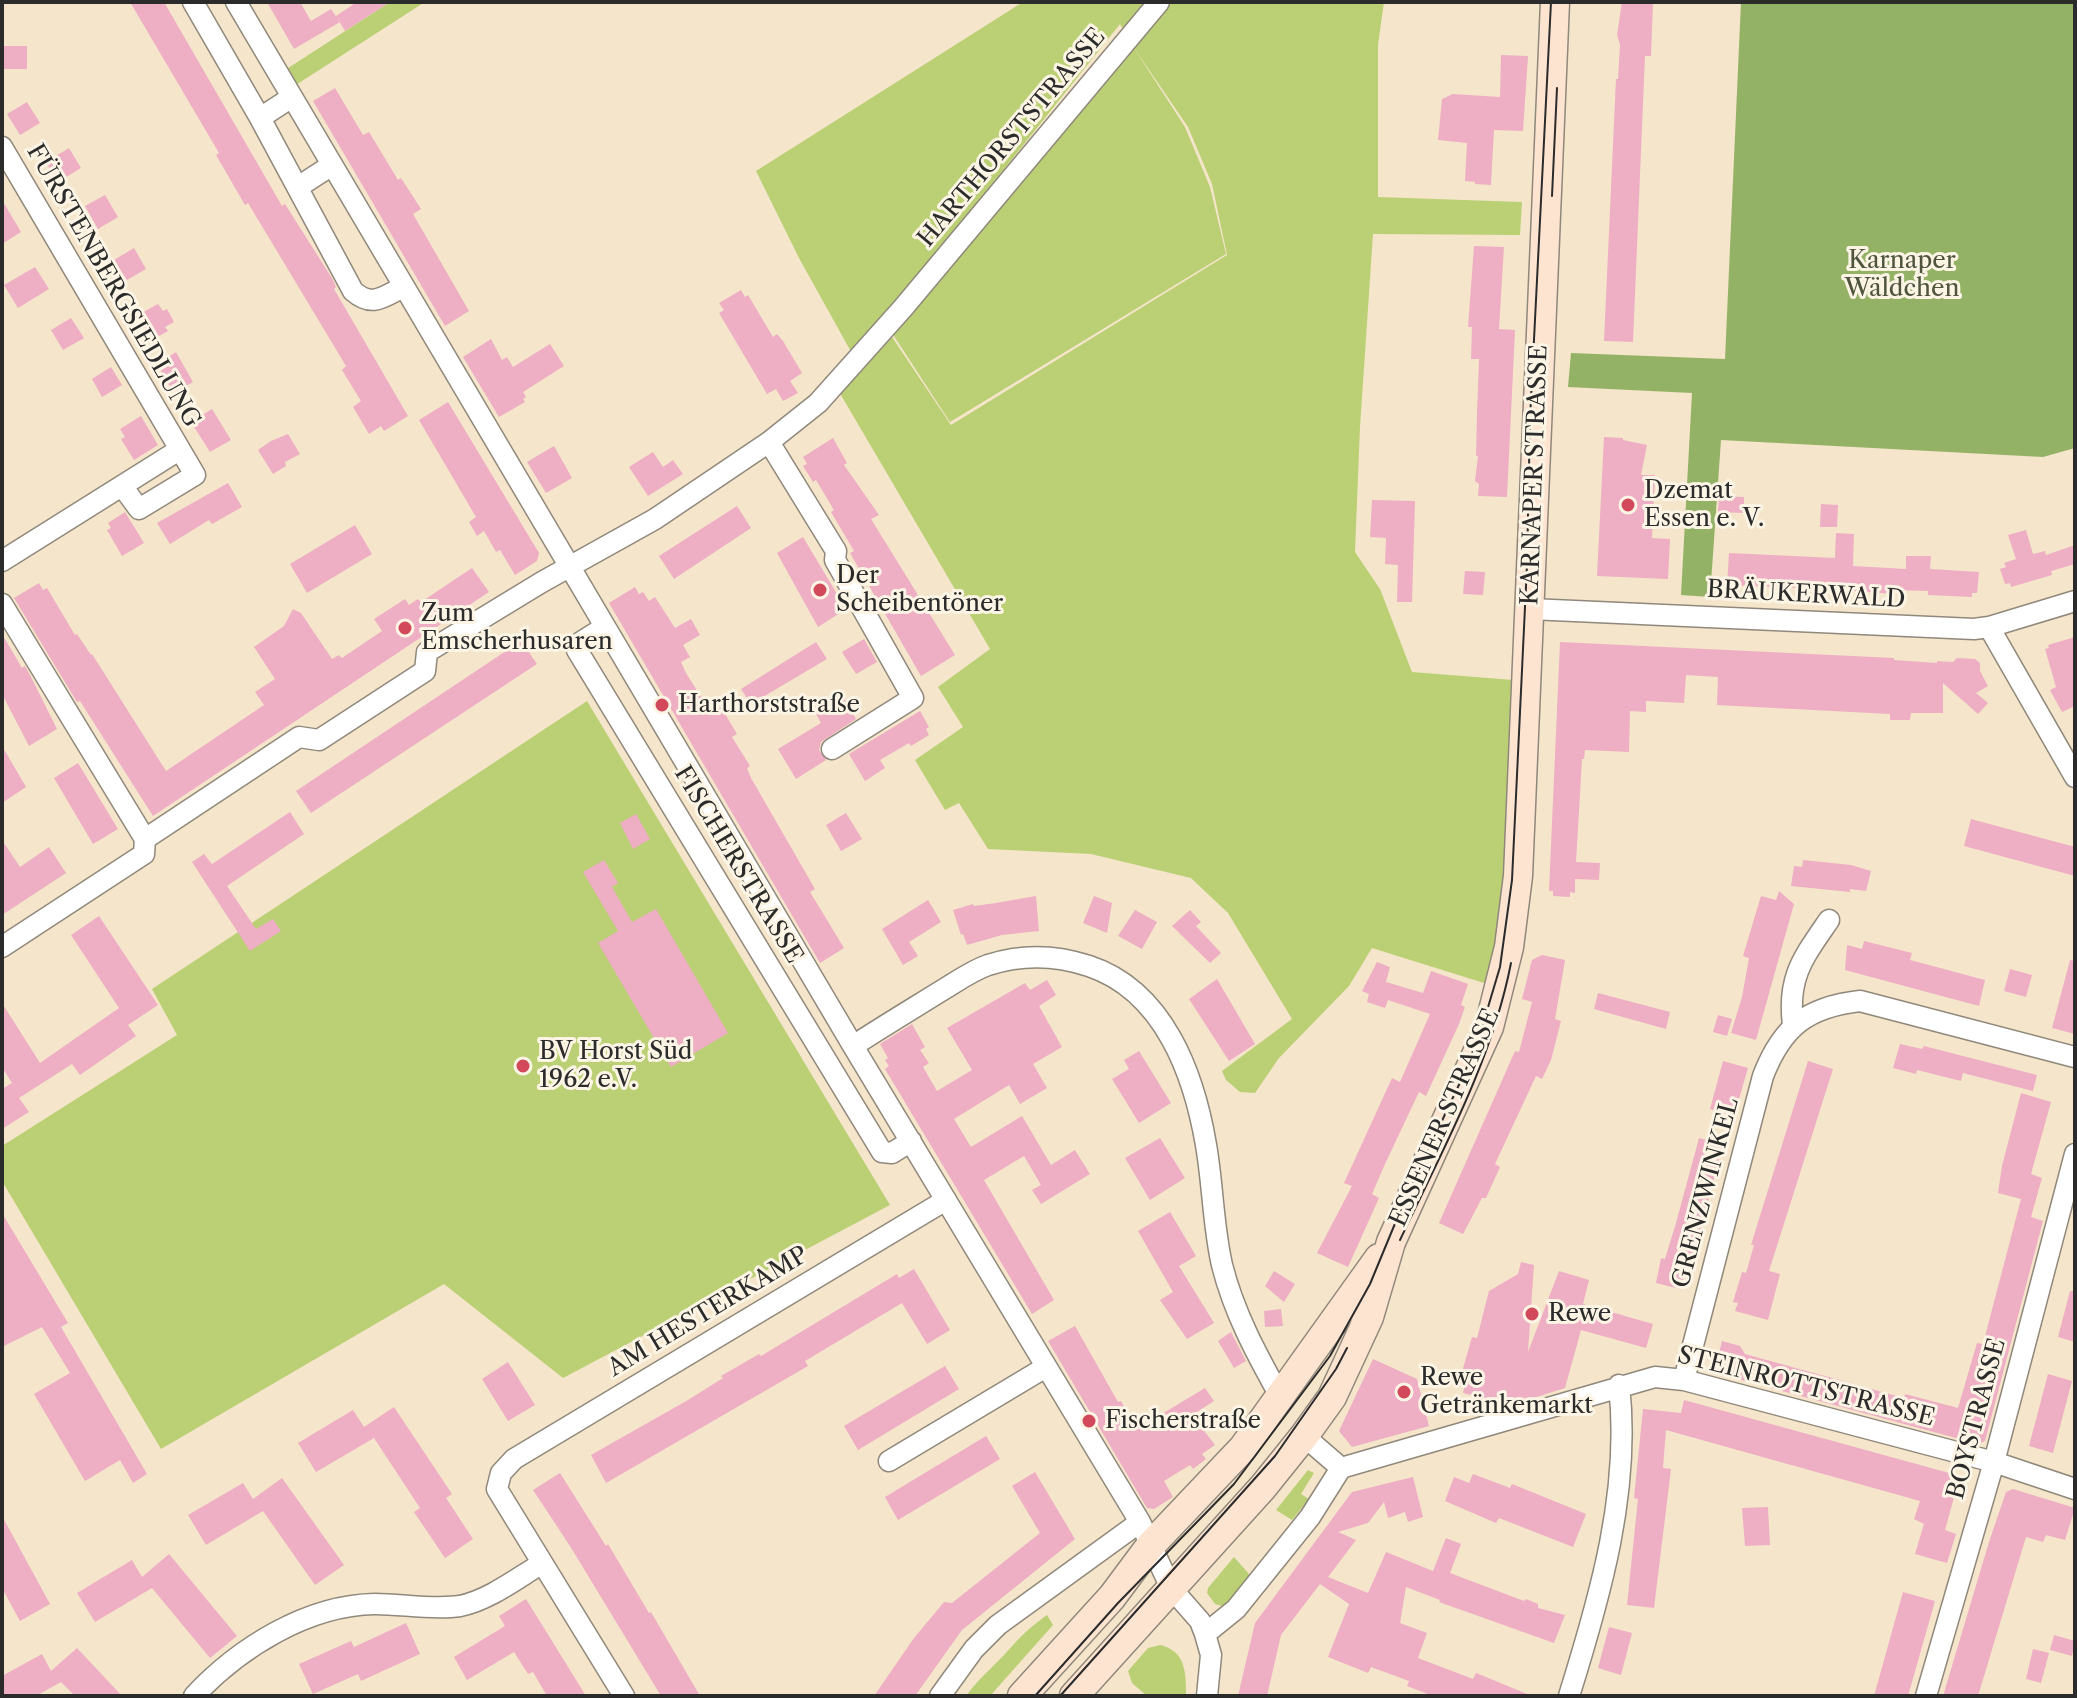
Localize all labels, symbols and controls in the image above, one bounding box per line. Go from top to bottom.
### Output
street label: HARTHORSTSTRASSE [912,23,1112,253]
street label: FÜRSTENBERGSIEDLUNG [20,139,206,433]
park label: Karnaper Wäldchen [1844,247,1960,303]
street label: KARNAPER STRASSE [1516,344,1554,606]
place label: Dzemat Essen e. V. [1644,477,1764,533]
marker: Dzemat Essen e. V. [1619,496,1637,514]
place label: Der Scheibentöner [836,562,1003,618]
street label: BRÄUKERWALD [1706,575,1906,615]
marker: Der Scheibentöner [811,581,829,599]
place label: Zum Emscherhusaren [421,600,613,656]
marker: Zum Emscherhusaren [396,619,414,637]
place label: Harthorststraße [678,691,860,719]
marker: Harthorststraße [653,696,671,714]
street label: FISCHERSTRASSE [668,761,808,969]
street label: ESSENER STRASSE [1384,1005,1506,1231]
place label: BV Horst Süd 1962 e.V. [539,1038,692,1094]
marker: BV Horst Süd 1962 e.V. [514,1057,532,1075]
street label: GRENZWINKEL [1667,1095,1745,1291]
street label: AM HESTERKAMP [603,1241,813,1383]
place label: Rewe [1548,1300,1611,1328]
marker: Rewe [1523,1305,1541,1323]
street label: BOYSTRASSE [1942,1335,2012,1503]
street label: STEINROTTSTRASSE [1674,1341,1938,1433]
place label: Rewe Getränkemarkt [1420,1364,1593,1420]
marker: Rewe Getränkemarkt [1395,1383,1413,1401]
place label: Fischerstraße [1105,1407,1261,1435]
marker: Fischerstraße [1080,1412,1098,1430]

